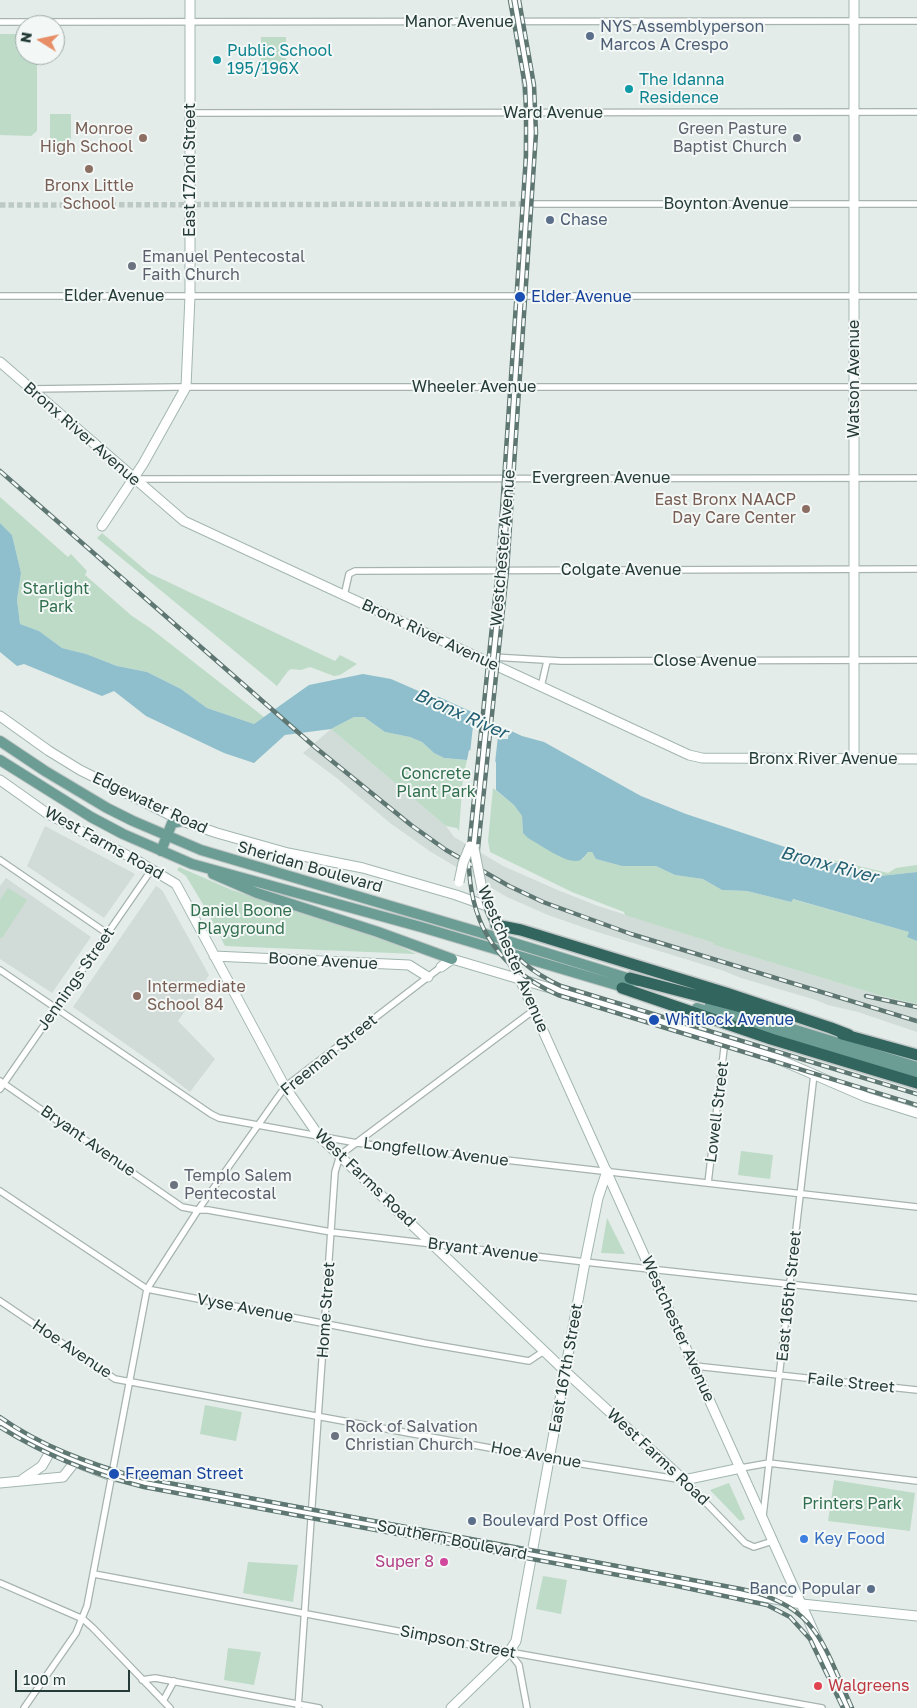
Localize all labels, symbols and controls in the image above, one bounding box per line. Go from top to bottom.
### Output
street label: Manor Avenue [405,12,513,32]
north arrow [15,15,65,65]
place label: NYS Assemblyperson Marcos A Crespo [600,17,764,55]
marker: NYS Assemblyperson Marcos A Crespo [584,30,596,42]
text: N [16,31,35,44]
place label: Public School 195/196X [227,41,332,79]
marker: Public School 195/196X [211,54,223,66]
place label: The Idanna Residence [639,70,725,108]
marker: The Idanna Residence [623,83,635,95]
street label: East 172nd Street [180,103,200,237]
street label: Ward Avenue [503,103,603,123]
place label: Monroe High School [40,119,133,157]
place label: Green Pasture Baptist Church [673,119,787,157]
marker: Monroe High School [137,132,149,144]
marker: Green Pasture Baptist Church [791,132,803,144]
marker: Bronx Little School [83,163,95,175]
place label: Bronx Little School [44,176,134,214]
street label: Boynton Avenue [664,194,788,214]
place label: Chase [560,210,608,230]
marker: Chase [544,214,556,226]
place label: Emanuel Pentecostal Faith Church [142,247,305,285]
marker: Emanuel Pentecostal Faith Church [126,260,138,272]
street label: Elder Avenue [64,286,164,306]
place label: Elder Avenue [531,287,632,307]
marker: Elder Avenue [513,290,527,304]
street label: Watson Avenue [844,320,864,438]
street label: Wheeler Avenue [412,377,536,397]
street label: Bronx River Avenue [20,378,144,490]
street label: Evergreen Avenue [532,468,670,488]
street label: Westchester Avenue [487,469,519,627]
place label: East Bronx NAACP Day Care Center [654,490,796,528]
marker: East Bronx NAACP Day Care Center [800,503,812,515]
street label: Colgate Avenue [561,560,681,580]
park label: Starlight Park [23,579,89,617]
street label: Bronx River Avenue [358,595,502,675]
street label: Close Avenue [653,651,757,671]
water label: Bronx River [411,684,511,744]
street label: Bronx River Avenue [749,749,897,769]
park label: Concrete Plant Park [396,764,476,802]
street label: Edgewater Road [89,768,211,838]
street label: West Farms Road [41,802,167,884]
street label: Sheridan Boulevard [235,837,385,897]
water label: Bronx River [778,842,880,888]
street label: Westchester Avenue [473,883,553,1035]
park label: Daniel Boone Playground [190,901,292,939]
street label: Jennings Street [33,924,119,1034]
street label: Boone Avenue [268,949,378,973]
place label: Intermediate School 84 [147,977,246,1015]
marker: Intermediate School 84 [131,990,143,1002]
street label: Freeman Street [277,1010,381,1100]
place label: Whitlock Avenue [665,1010,794,1030]
marker: Whitlock Avenue [647,1013,661,1027]
street label: Lowell Street [701,1060,733,1164]
street label: Bryant Avenue [37,1101,139,1181]
street label: West Farms Road [310,1125,420,1231]
street label: Longfellow Avenue [362,1134,510,1170]
place label: Templo Salem Pentecostal [184,1166,292,1204]
marker: Templo Salem Pentecostal [168,1179,180,1191]
street label: East 165th Street [773,1229,805,1363]
street label: Bryant Avenue [426,1234,540,1266]
street label: Westchester Avenue [637,1253,719,1405]
street label: Home Street [313,1261,339,1359]
street label: Vyse Avenue [195,1289,295,1327]
street label: East 167th Street [545,1302,587,1434]
street label: Hoe Avenue [29,1315,115,1383]
street label: Faile Street [806,1369,896,1397]
street label: West Farms Road [603,1405,713,1509]
place label: Rock of Salvation Christian Church [345,1417,478,1455]
marker: Rock of Salvation Christian Church [329,1430,341,1442]
street label: Hoe Avenue [489,1438,583,1472]
place label: Freeman Street [125,1464,244,1484]
marker: Freeman Street [107,1467,121,1481]
park label: Printers Park [802,1494,902,1514]
place label: Boulevard Post Office [482,1511,648,1531]
marker: Boulevard Post Office [466,1515,478,1527]
street label: Southern Boulevard [375,1516,529,1564]
place label: Key Food [814,1529,885,1549]
marker: Key Food [798,1533,810,1545]
place label: Super 8 [375,1552,434,1572]
marker: Super 8 [438,1556,450,1568]
place label: Banco Popular [749,1579,861,1599]
marker: Banco Popular [865,1583,877,1595]
street label: Simpson Street [398,1621,518,1663]
scale bar [18,1660,132,1692]
text: 100 m [23,1670,66,1688]
place label: Walgreens [828,1676,910,1696]
marker: Walgreens [812,1680,824,1692]

